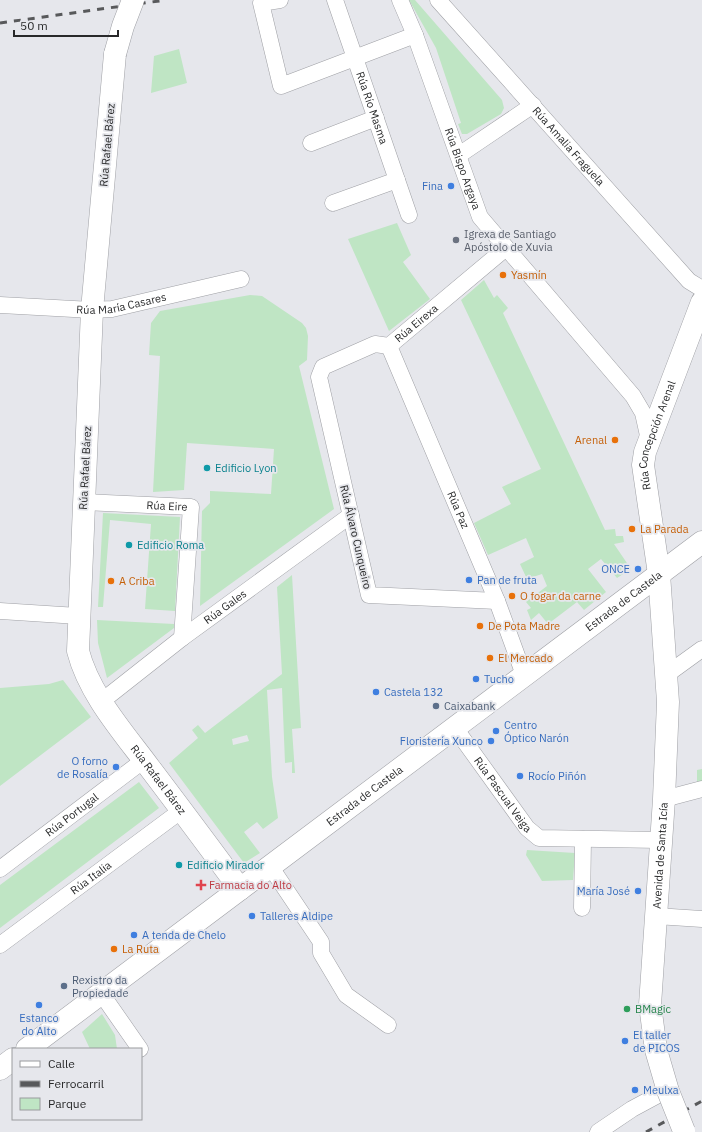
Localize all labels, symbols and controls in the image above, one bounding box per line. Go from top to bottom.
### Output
scale bar [14,12,118,38]
text: 50 m [20,18,48,33]
street label: Rúa Río Masma [353,70,391,146]
street label: Rúa Rafael Bárez [96,103,118,187]
street label: Rúa Amalia Fraguela [530,104,608,189]
street label: Rúa Bispo Argaya [442,126,484,212]
place label: Fina [422,179,443,193]
marker: Fina [446,181,456,191]
place label: Igrexa de Santiago Apóstolo de Xuvia [464,227,556,254]
marker: Igrexa de Santiago Apóstolo de Xuvia [451,235,461,245]
place label: Yasmín [511,268,547,282]
marker: Yasmín [498,270,508,280]
street label: Rúa María Casares [76,290,168,317]
street label: Rúa Eirexa [392,301,441,345]
street label: Rúa Concepción Arenal [636,379,679,491]
street label: Rúa Rafael Bárez [76,426,94,510]
place label: Arenal [575,433,607,447]
marker: Arenal [610,435,620,445]
place label: Edificio Lyon [215,461,277,475]
marker: Edificio Lyon [202,463,212,473]
street label: Rúa Álvaro Cunqueiro [337,484,375,590]
street label: Rúa Paz [444,489,473,531]
street label: Rúa Eire [146,498,188,514]
place label: La Parada [640,522,689,536]
marker: La Parada [627,524,637,534]
place label: Edificio Roma [137,538,204,552]
marker: Edificio Roma [124,540,134,550]
place label: ONCE [601,562,630,576]
marker: ONCE [633,564,643,574]
street label: Estrada de Castela [582,568,665,634]
place label: Pan de fruta [477,573,537,587]
place label: A Criba [119,574,155,588]
marker: Pan de fruta [464,575,474,585]
marker: A Criba [106,576,116,586]
street label: Rúa Gales [201,586,249,627]
place label: O fogar da carne [520,589,601,603]
marker: O fogar da carne [507,591,517,601]
place label: De Pota Madre [488,619,560,633]
marker: De Pota Madre [475,621,485,631]
place label: El Mercado [498,651,553,665]
marker: El Mercado [485,653,495,663]
place label: Tucho [484,672,514,686]
marker: Tucho [471,674,481,684]
place label: Castela 132 [384,685,443,699]
marker: Castela 132 [371,687,381,697]
place label: Caixabank [444,699,495,713]
marker: Caixabank [431,701,441,711]
place label: Centro Óptico Narón [504,718,569,745]
marker: Centro Óptico Narón [491,726,501,736]
place label: Floristería Xunco [400,734,483,748]
marker: Floristería Xunco [486,736,496,746]
street label: Rúa Rafael Bárez [128,742,189,817]
place label: O forno de Rosalía [57,754,108,781]
street label: Rúa Pascual Veiga [471,754,534,836]
marker: O forno de Rosalía [111,762,121,772]
street label: Estrada de Castela [323,762,406,829]
place label: Rocío Piñón [528,769,586,783]
marker: Rocío Piñón [515,771,525,781]
street label: Rúa Portugal [42,790,101,839]
street label: Avenida de Santa Icía [650,802,671,909]
street label: Rúa Italia [67,858,114,897]
place label: Edificio Mirador [187,858,264,872]
marker: Edificio Mirador [174,860,184,870]
place label: Farmacia do Alto [209,878,292,892]
marker: Farmacia do Alto [196,880,206,890]
place label: María José [577,884,630,898]
marker: María José [633,886,643,896]
place label: Talleres Aldipe [260,909,333,923]
marker: Talleres Aldipe [247,911,257,921]
place label: A tenda de Chelo [142,928,226,942]
marker: A tenda de Chelo [129,930,139,940]
place label: La Ruta [122,942,159,956]
marker: La Ruta [109,944,119,954]
place label: Rexistro da Propiedade [72,973,129,1000]
marker: Rexistro da Propiedade [59,981,69,991]
marker: Estanco do Alto [34,1000,44,1010]
place label: BMagic [635,1002,672,1016]
marker: BMagic [622,1004,632,1014]
place label: Estanco do Alto [19,1011,59,1038]
place label: El taller de PICOS [633,1028,680,1055]
marker: El taller de PICOS [620,1036,630,1046]
legend [12,1048,142,1120]
text: Calle [48,1056,75,1071]
text: Ferrocarril [48,1076,104,1091]
place label: Meulxa [643,1083,679,1097]
marker: Meulxa [630,1085,640,1095]
text: Parque [48,1096,87,1111]

